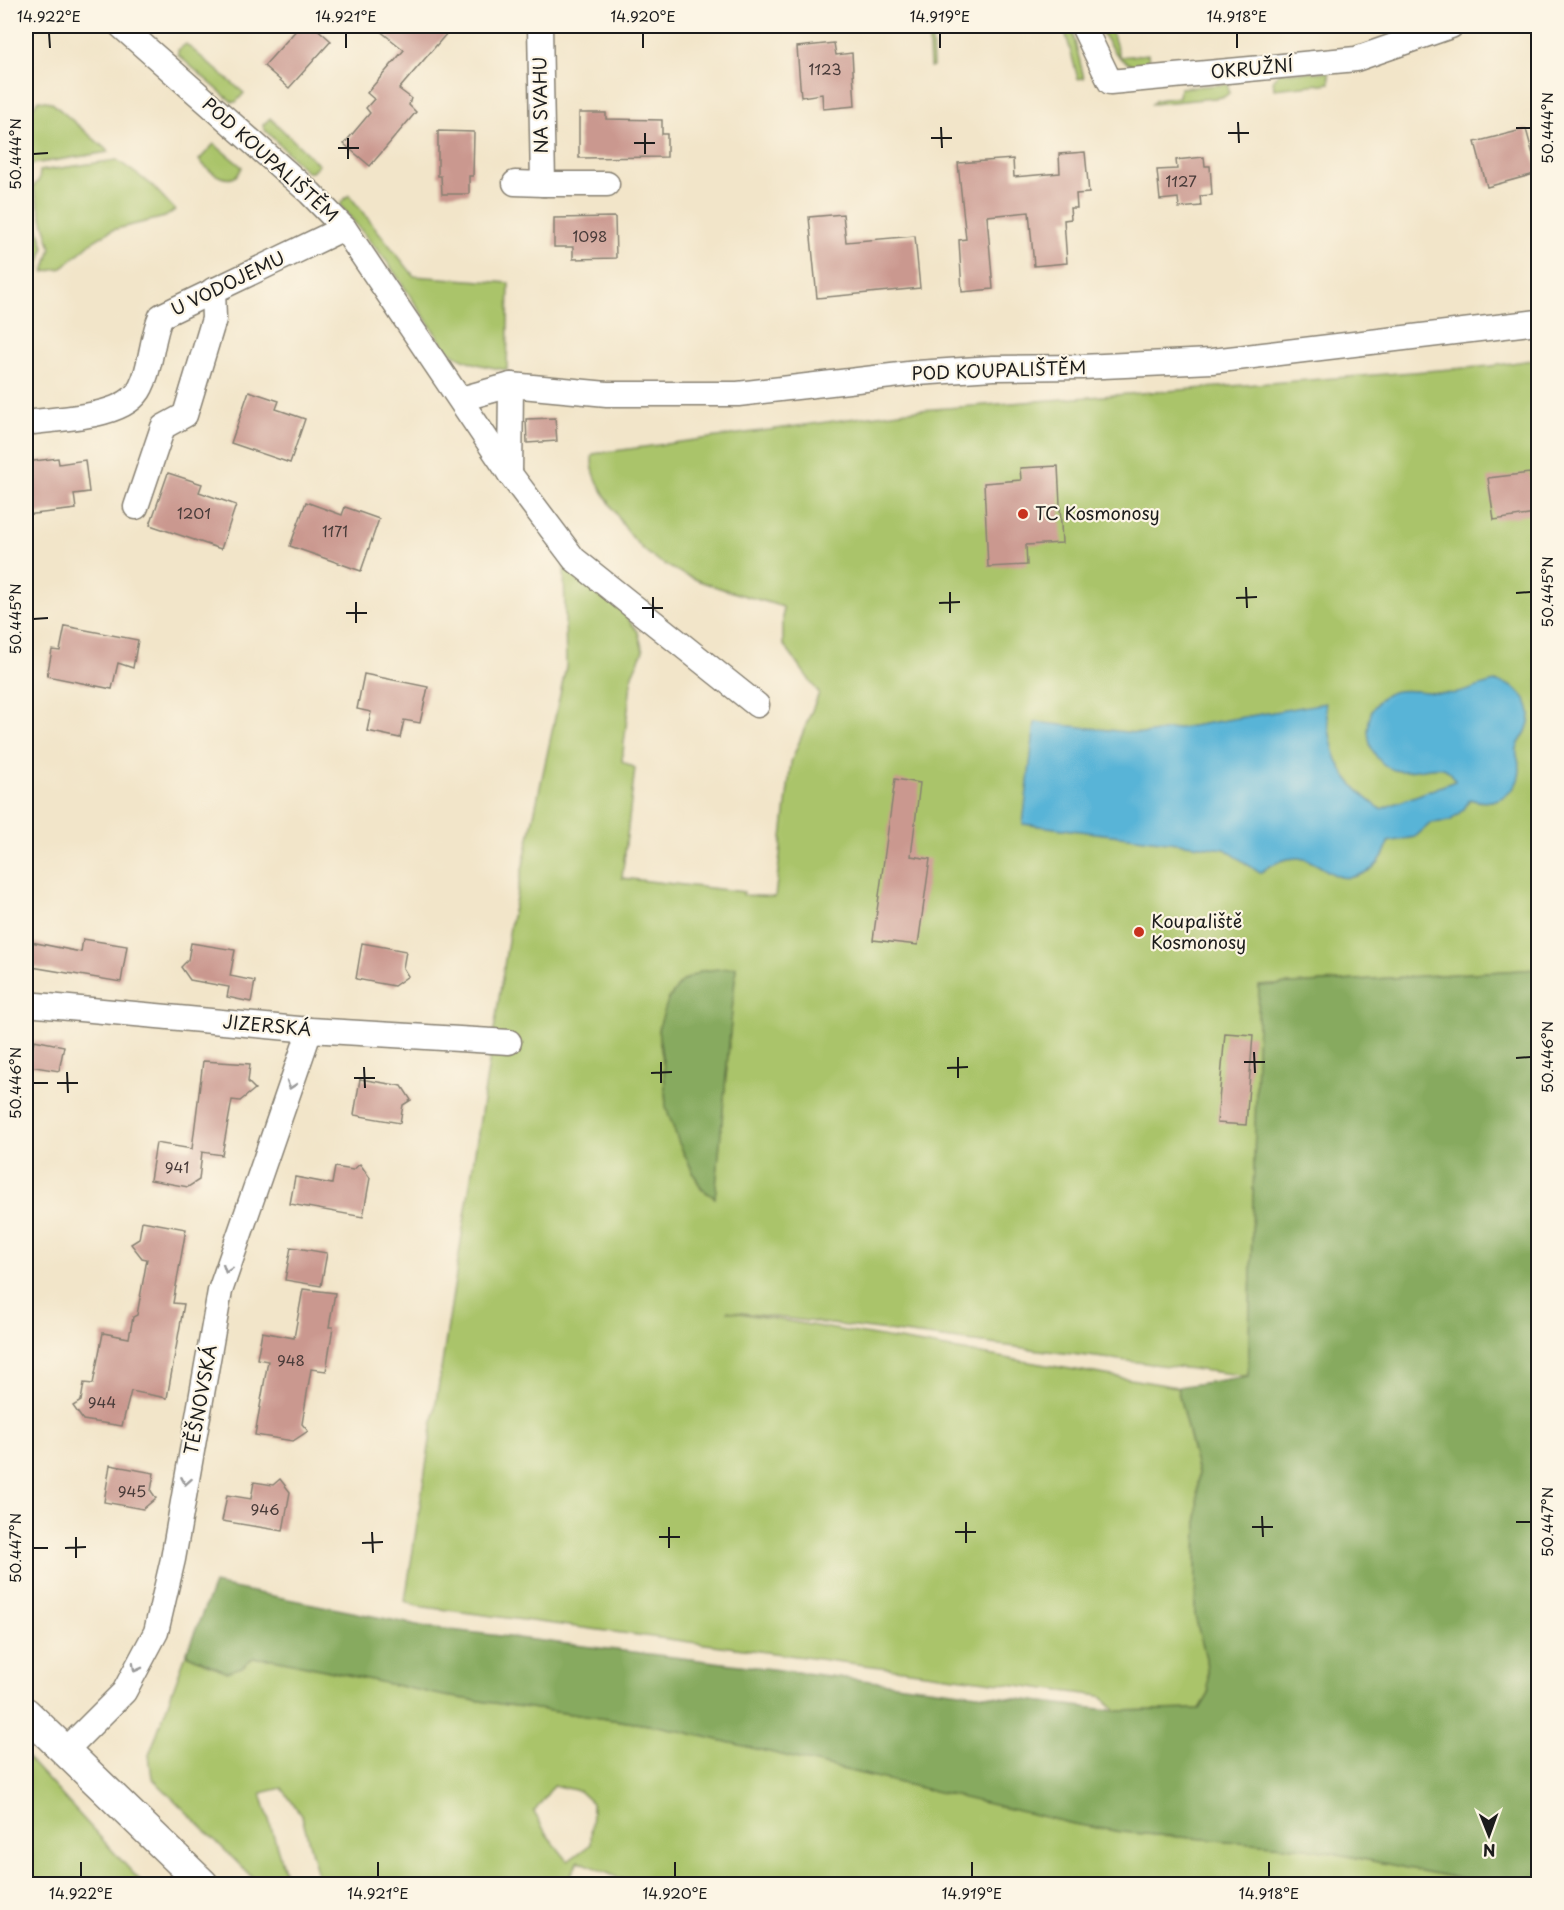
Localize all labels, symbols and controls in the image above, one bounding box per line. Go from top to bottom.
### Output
text: 14.922°E [17,4,81,27]
text: 14.921°E [315,4,377,27]
text: 14.920°E [610,4,676,27]
text: 14.919°E [910,4,970,27]
text: 14.918°E [1207,4,1267,27]
street label: OKRUŽNÍ [1209,50,1294,85]
street label: NA SVAHU [525,56,554,154]
house number: 1123 [808,57,842,80]
street label: POD KOUPALIŠTĚM [197,90,345,227]
text: 50.444°N [1535,92,1558,164]
text: 50.444°N [3,118,26,190]
house number: 1127 [1165,169,1197,192]
house number: 1098 [573,224,607,247]
street label: U VODOJEMU [166,243,289,322]
street label: POD KOUPALIŠTĚM [911,353,1087,386]
place label: TC Kosmonosy [1035,499,1160,526]
house number: 1201 [177,501,211,524]
marker: TC Kosmonosy [1016,507,1030,521]
house number: 1171 [322,519,348,542]
text: 50.445°N [1535,556,1558,628]
text: 50.445°N [3,583,26,655]
place label: Koupaliště Kosmonosy [1151,907,1246,955]
marker: Koupaliště Kosmonosy [1132,925,1146,939]
street label: JIZERSKÁ [222,1007,313,1042]
text: 50.446°N [1535,1021,1558,1093]
text: 50.446°N [3,1047,26,1119]
one-way arrow [286,1079,298,1090]
house number: 941 [165,1155,189,1178]
one-way arrow [222,1264,235,1274]
street label: TĚŠNOVSKÁ [177,1342,222,1457]
house number: 948 [277,1348,305,1371]
house number: 944 [88,1390,116,1413]
one-way arrow [181,1477,193,1486]
house number: 945 [118,1479,146,1502]
text: 50.447°N [1535,1487,1558,1557]
house number: 946 [250,1497,280,1520]
text: 50.447°N [3,1513,26,1583]
one-way arrow [132,1662,143,1672]
north arrow [1459,1805,1519,1865]
text: N [1483,1839,1496,1863]
text: 14.922°E [49,1881,113,1904]
text: 14.921°E [347,1881,409,1904]
text: 14.920°E [642,1881,708,1904]
text: 14.919°E [942,1881,1002,1904]
text: 14.918°E [1239,1881,1299,1904]

